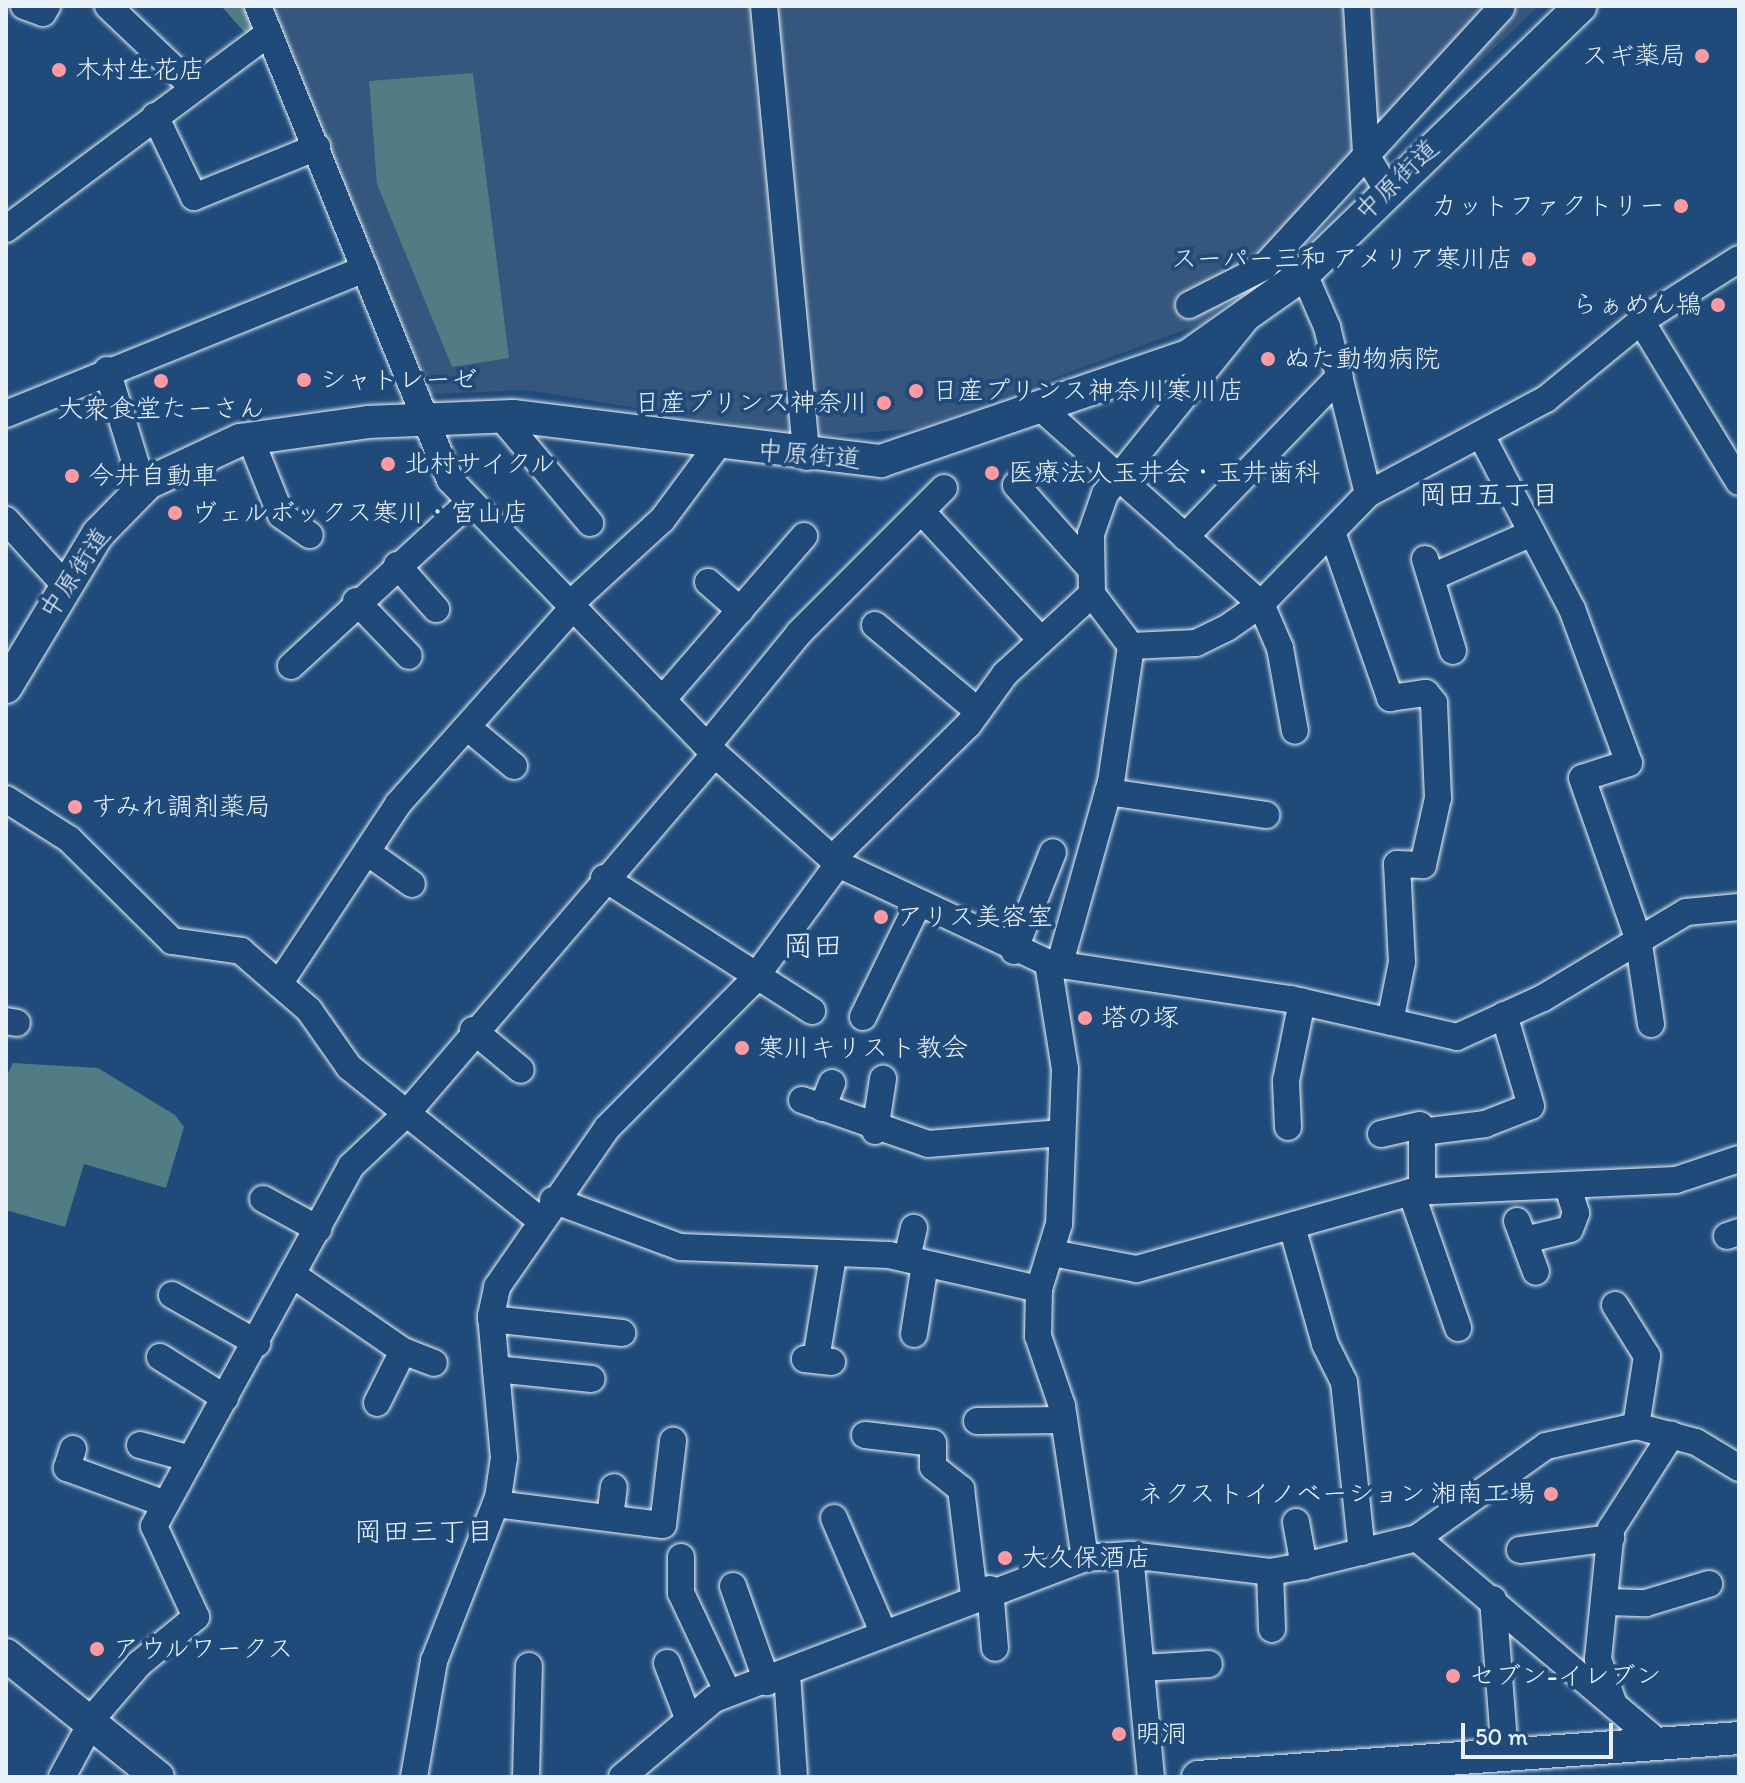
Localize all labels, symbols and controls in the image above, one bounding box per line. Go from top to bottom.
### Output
place label: スギ薬局 [1582,40,1686,72]
marker: スギ薬局 [1693,47,1711,65]
place label: 木村生花店 [75,54,205,86]
marker: 木村生花店 [50,61,68,79]
street label: 中原街道 [1349,133,1445,227]
place label: カットファクトリー [1431,190,1665,222]
marker: カットファクトリー [1672,197,1690,215]
place label: スーパー三和 アメリア寒川店 [1170,243,1513,275]
marker: スーパー三和 アメリア寒川店 [1520,250,1538,268]
place label: らぁめん鴇 [1572,289,1702,321]
marker: らぁめん鴇 [1709,296,1727,314]
place label: ぬた動物病院 [1284,343,1440,375]
marker: ぬた動物病院 [1259,350,1277,368]
place label: シャトレーゼ [320,364,477,396]
marker: シャトレーゼ [295,371,313,389]
marker: 大衆食堂たーさん [152,372,170,390]
place label: 日産プリンス神奈川寒川店 [932,375,1244,407]
marker: 日産プリンス神奈川寒川店 [907,382,925,400]
place label: 日産プリンス神奈川 [634,387,868,419]
place label: 大衆食堂たーさん [57,393,265,425]
marker: 日産プリンス神奈川 [875,394,893,412]
street label: 中原街道 [756,435,862,475]
place label: 北村サイクル [404,448,560,480]
marker: 北村サイクル [379,455,397,473]
place label: 医療法人玉井会・玉井歯科 [1008,457,1320,489]
place label: 今井自動車 [88,460,218,492]
marker: 医療法人玉井会・玉井歯科 [983,464,1001,482]
marker: 今井自動車 [63,467,81,485]
district label: 岡田五丁目 [1419,477,1559,511]
place label: ヴェルボックス寒川・宮山店 [191,497,529,529]
marker: ヴェルボックス寒川・宮山店 [166,504,184,522]
street label: 中原街道 [33,521,117,625]
place label: すみれ調剤薬局 [91,791,273,823]
marker: すみれ調剤薬局 [66,798,84,816]
place label: アリス美容室 [897,901,1053,933]
marker: アリス美容室 [872,908,890,926]
district label: 岡田 [783,928,843,964]
place label: 塔の塚 [1101,1002,1179,1034]
marker: 塔の塚 [1076,1009,1094,1027]
place label: 寒川キリスト教会 [758,1032,966,1064]
marker: 寒川キリスト教会 [733,1039,751,1057]
place label: ネクストイノベーション 湘南工場 [1139,1478,1535,1510]
marker: ネクストイノベーション 湘南工場 [1542,1485,1560,1503]
district label: 岡田三丁目 [354,1514,494,1548]
place label: 大久保酒店 [1021,1542,1151,1574]
marker: 大久保酒店 [996,1549,1014,1567]
place label: アウルワークス [113,1633,295,1665]
marker: アウルワークス [88,1640,106,1658]
place label: セブン-イレブン [1469,1660,1661,1692]
marker: セブン-イレブン [1444,1667,1462,1685]
scale bar [1465,1707,1617,1757]
place label: 明洞 [1135,1718,1187,1750]
text: 50 m [1475,1722,1528,1751]
marker: 明洞 [1110,1725,1128,1743]

